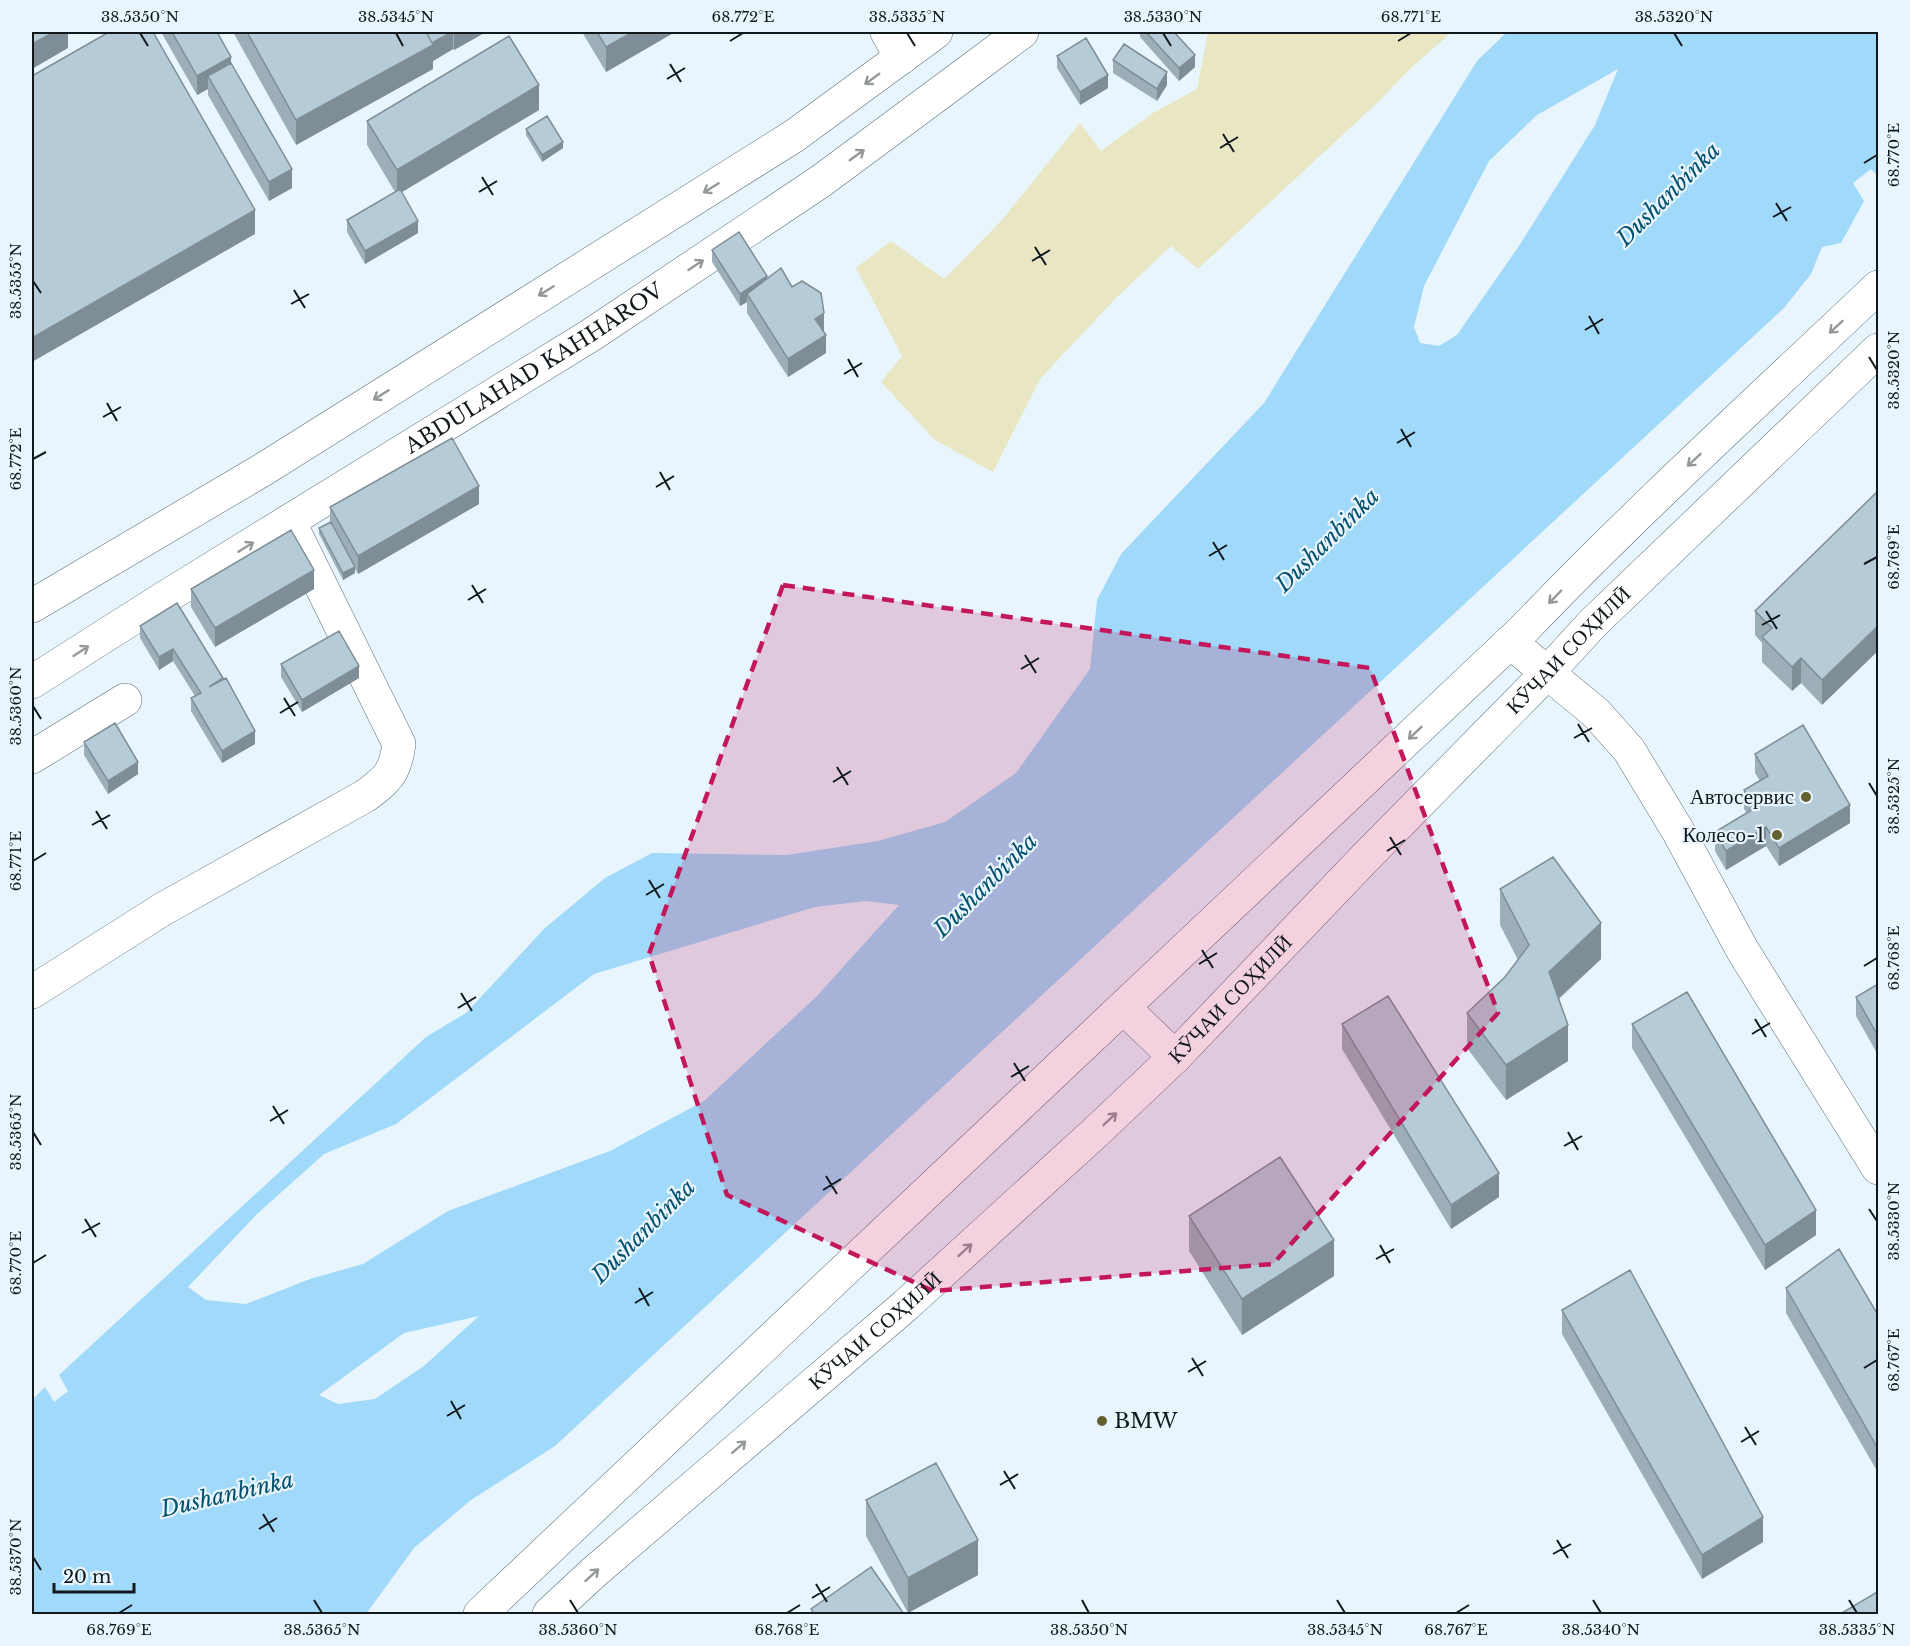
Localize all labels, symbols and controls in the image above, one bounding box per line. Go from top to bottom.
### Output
text: 38.5350°N [101,7,179,26]
text: 38.5345°N [358,7,434,26]
text: 68.772°E [712,7,775,26]
text: 38.5335°N [869,7,945,26]
text: 38.5330°N [1124,7,1202,26]
text: 68.771°E [1381,7,1441,26]
text: 38.5320°N [1635,7,1713,26]
one-way arrow [865,72,881,85]
text: 68.770°E [1884,123,1903,187]
water label: Dushanbinka [1610,137,1726,253]
one-way arrow [848,149,864,161]
one-way arrow [703,182,720,194]
text: 38.5355°N [6,243,25,319]
one-way arrow [687,259,703,271]
street label: ABDULAHAD KAHHAROV [400,277,668,460]
one-way arrow [538,286,555,298]
one-way arrow [1829,320,1844,334]
text: 38.5320°N [1884,331,1903,409]
one-way arrow [372,389,389,402]
text: 68.772°E [6,427,25,490]
one-way arrow [1687,453,1702,467]
water label: Dushanbinka [1269,483,1385,599]
text: 68.769°E [1884,524,1903,590]
one-way arrow [237,541,254,553]
street label: КӮЧАИ СОҲИЛӢ [1501,581,1636,720]
one-way arrow [1548,590,1562,605]
one-way arrow [72,644,89,656]
text: 38.5360°N [6,666,25,746]
one-way arrow [1407,725,1422,740]
text: 38.5325°N [1884,758,1903,834]
place label: Автосервис [1690,784,1794,810]
marker: Автосервис [1799,790,1813,804]
place label: Колесо-1 [1683,822,1765,848]
water label: Dushanbinka [927,828,1043,944]
marker: Колесо-1 [1770,828,1784,842]
text: 68.771°E [6,831,25,891]
text: 68.768°E [1884,925,1903,990]
street label: КӮЧАИ СОҲИЛӢ [1163,929,1298,1069]
text: 38.5365°N [6,1094,25,1170]
one-way arrow [1102,1112,1117,1126]
water label: Dushanbinka [585,1174,701,1290]
text: 38.5330°N [1884,1182,1903,1260]
text: 68.770°E [6,1231,25,1295]
one-way arrow [958,1243,973,1257]
street label: КӮЧАИ СОҲИЛӢ [803,1266,947,1396]
text: 68.767°E [1884,1328,1903,1392]
place label: BMW [1114,1408,1178,1434]
marker: BMW [1095,1414,1109,1428]
one-way arrow [731,1441,747,1454]
water label: Dushanbinka [157,1466,296,1523]
text: 38.5370°N [6,1518,25,1596]
scale bar [54,1556,134,1594]
text: 20 m [63,1566,111,1588]
one-way arrow [584,1568,599,1582]
text: 68.769°E [86,1620,152,1639]
text: 38.5365°N [284,1620,360,1639]
text: 38.5360°N [538,1620,618,1639]
text: 68.768°E [755,1620,820,1639]
text: 38.5350°N [1050,1620,1128,1639]
text: 38.5345°N [1307,1620,1383,1639]
text: 68.767°E [1424,1620,1488,1639]
text: 38.5340°N [1562,1620,1640,1639]
text: 38.5335°N [1819,1620,1895,1639]

